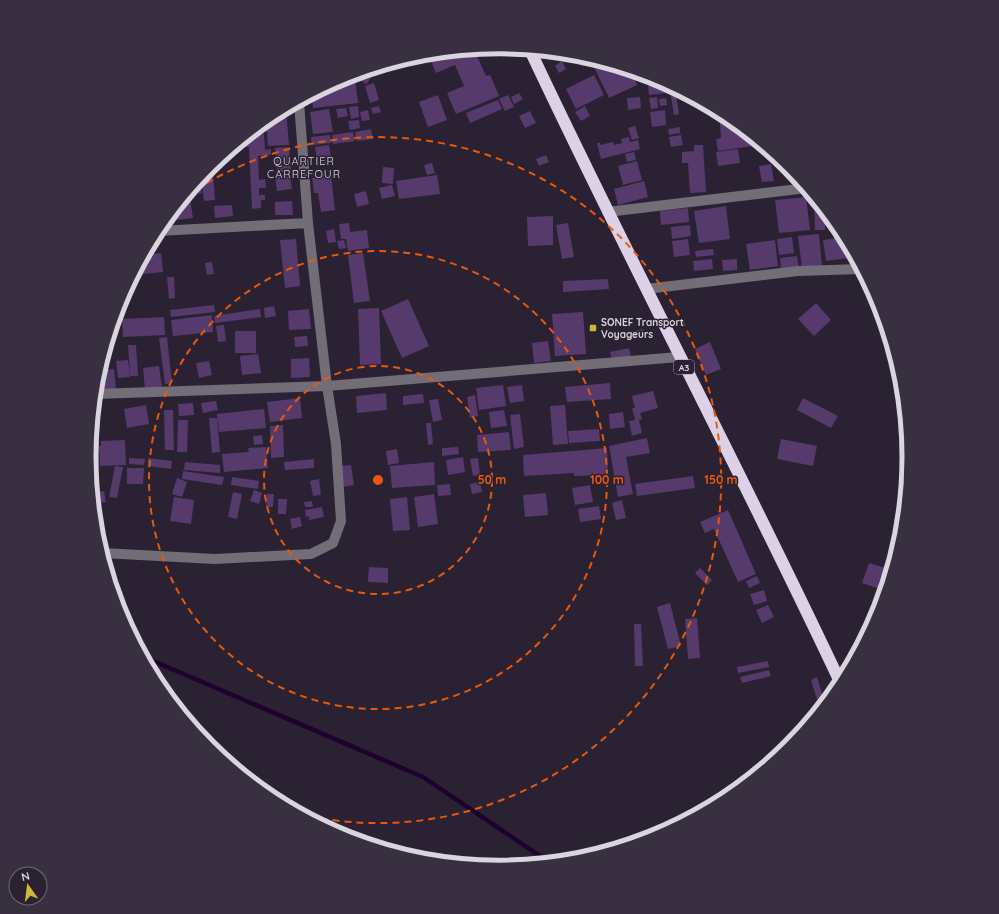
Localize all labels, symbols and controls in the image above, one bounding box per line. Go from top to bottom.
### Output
district label: QUARTIER CARREFOUR [267,154,341,181]
place label: SONEF Transport Voyageurs [601,316,684,341]
marker: SONEF Transport Voyageurs [588,323,598,333]
road number: A3 [674,360,694,374]
text: 50 m [478,472,506,487]
text: 100 m [590,472,624,487]
text: 150 m [704,472,738,487]
centre of rings [371,473,385,487]
north arrow [8,866,48,906]
text: N [20,869,31,884]

